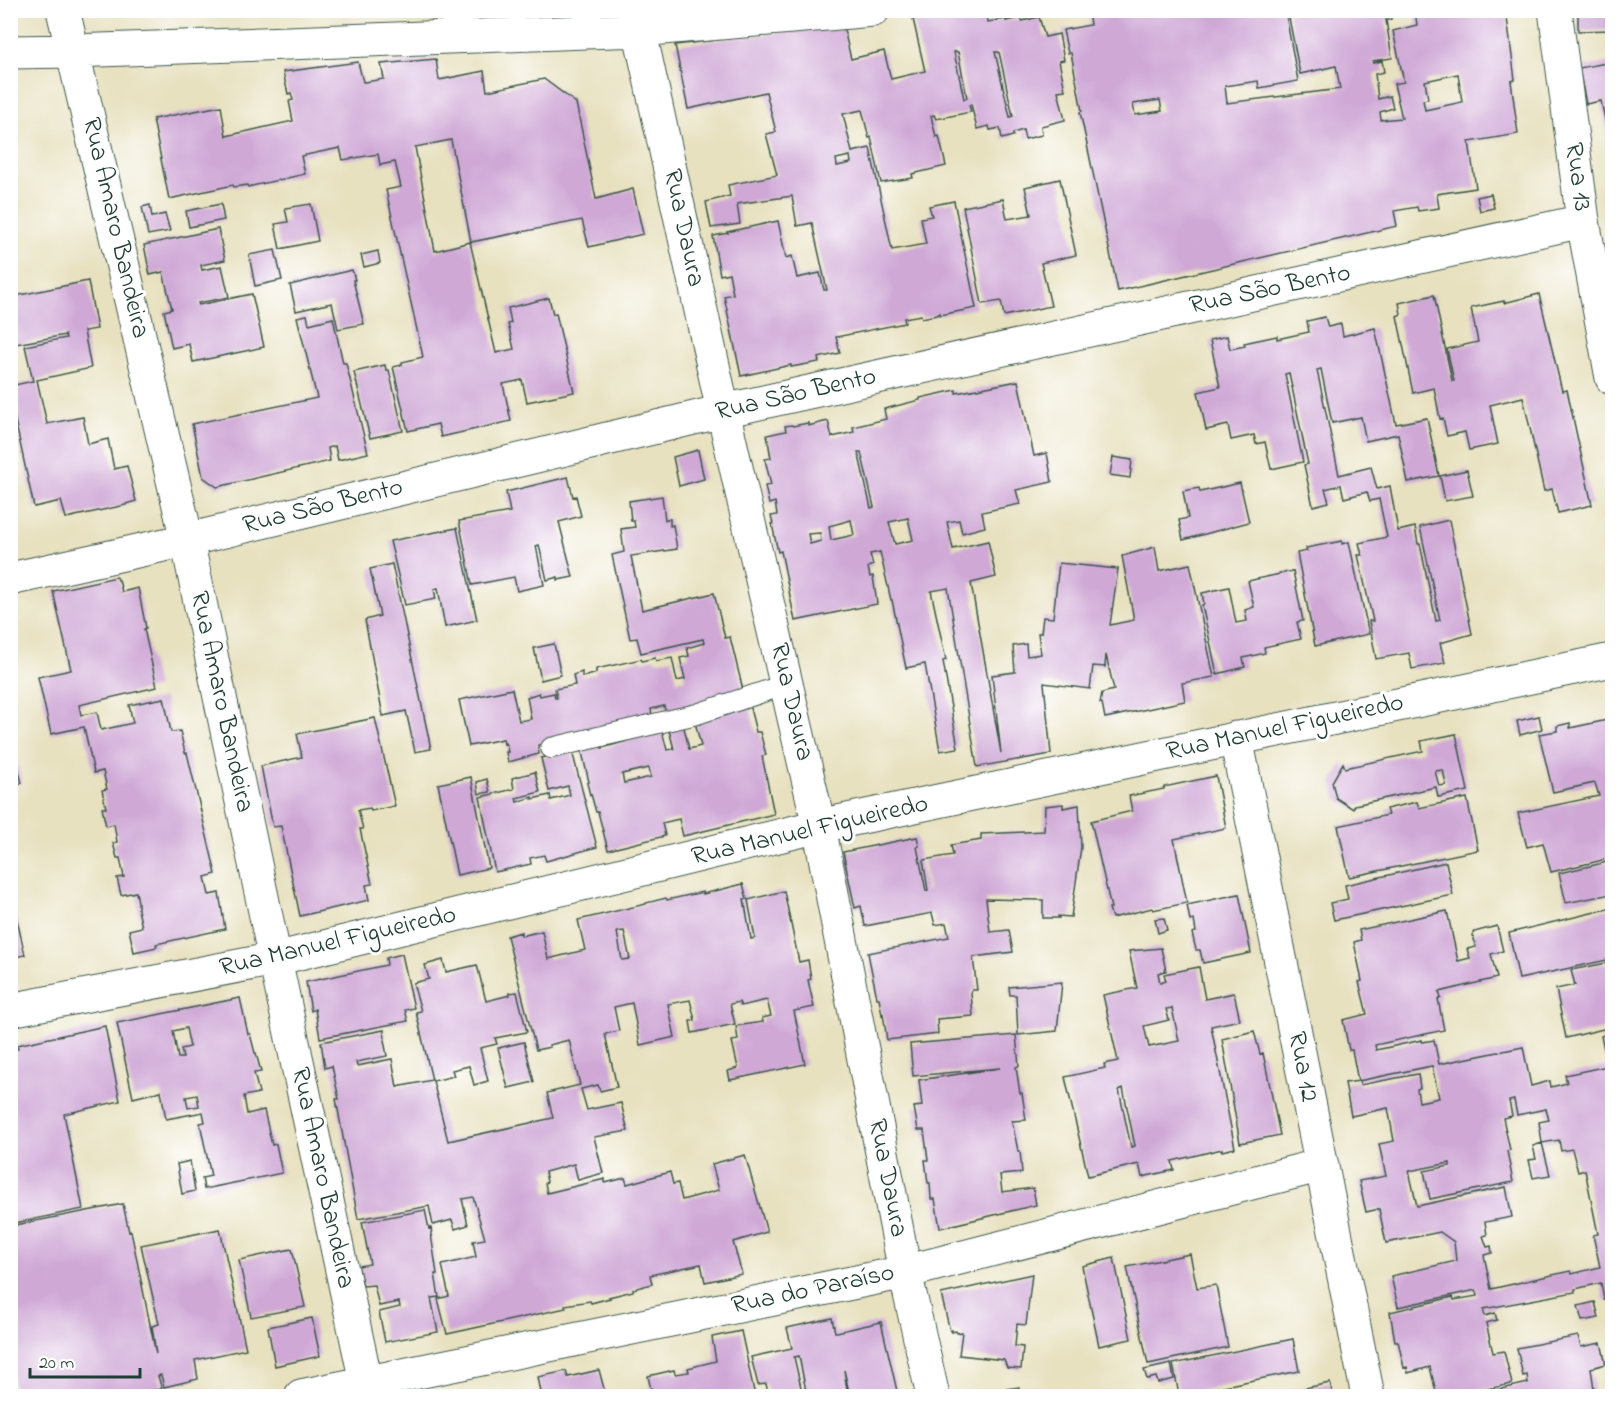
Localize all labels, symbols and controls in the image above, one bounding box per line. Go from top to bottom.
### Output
street label: Rua Amaro Bandeira [71,114,159,342]
street label: Rua 13 [1553,140,1601,214]
street label: Rua Daura [652,165,714,291]
street label: Rua São Bento [1186,254,1354,326]
street label: Rua São Bento [712,358,880,432]
street label: Rua São Bento [239,469,407,545]
street label: Rua Amaro Bandeira [179,588,263,816]
street label: Rua Daura [759,639,823,765]
street label: Rua Manuel Figueiredo [1163,684,1407,772]
street label: Rua Manuel Figueiredo [688,785,932,877]
street label: Rua Manuel Figueiredo [216,896,460,988]
street label: Rua 12 [1277,1029,1327,1105]
street label: Rua Amaro Bandeira [280,1064,364,1292]
street label: Rua Daura [857,1116,917,1240]
street label: Rua do Paraíso [728,1254,898,1326]
scale bar [30,1341,140,1379]
text: 20 m [39,1351,74,1377]

